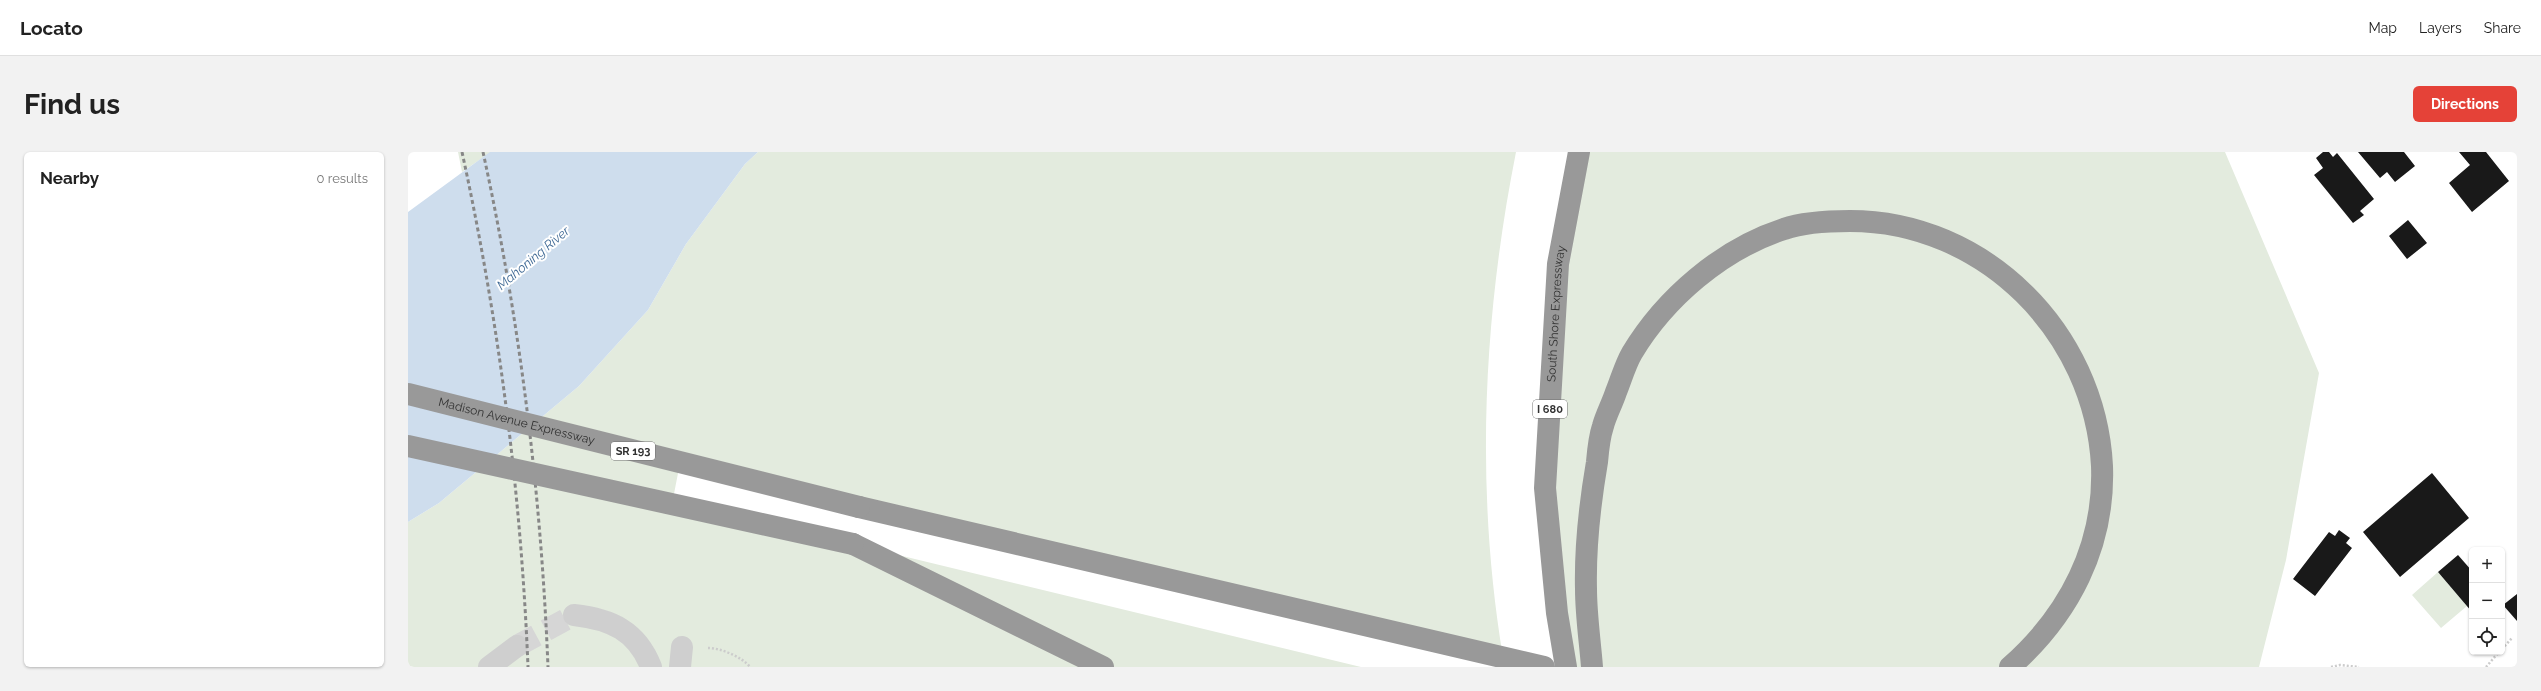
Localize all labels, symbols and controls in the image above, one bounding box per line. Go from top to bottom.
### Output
text: Locato [20,17,83,39]
text: Map [2369,20,2397,36]
text: Layers [2419,20,2462,36]
text: Share [2484,20,2521,36]
button: Directions [2413,86,2517,122]
text: Find us [24,88,120,121]
text: Nearby [40,168,99,188]
text: 0 results [317,171,368,186]
water label: Mahoning River [494,223,573,293]
street label: South Shore Expressway [1544,244,1568,382]
street label: Madison Avenue Expressway [437,395,597,448]
road number: I 680 [1533,400,1567,418]
road number: SR 193 [611,442,655,460]
map controls [2469,547,2505,655]
button: + [2469,547,2505,583]
button: − [2469,583,2505,619]
button: locate [2469,619,2505,655]

